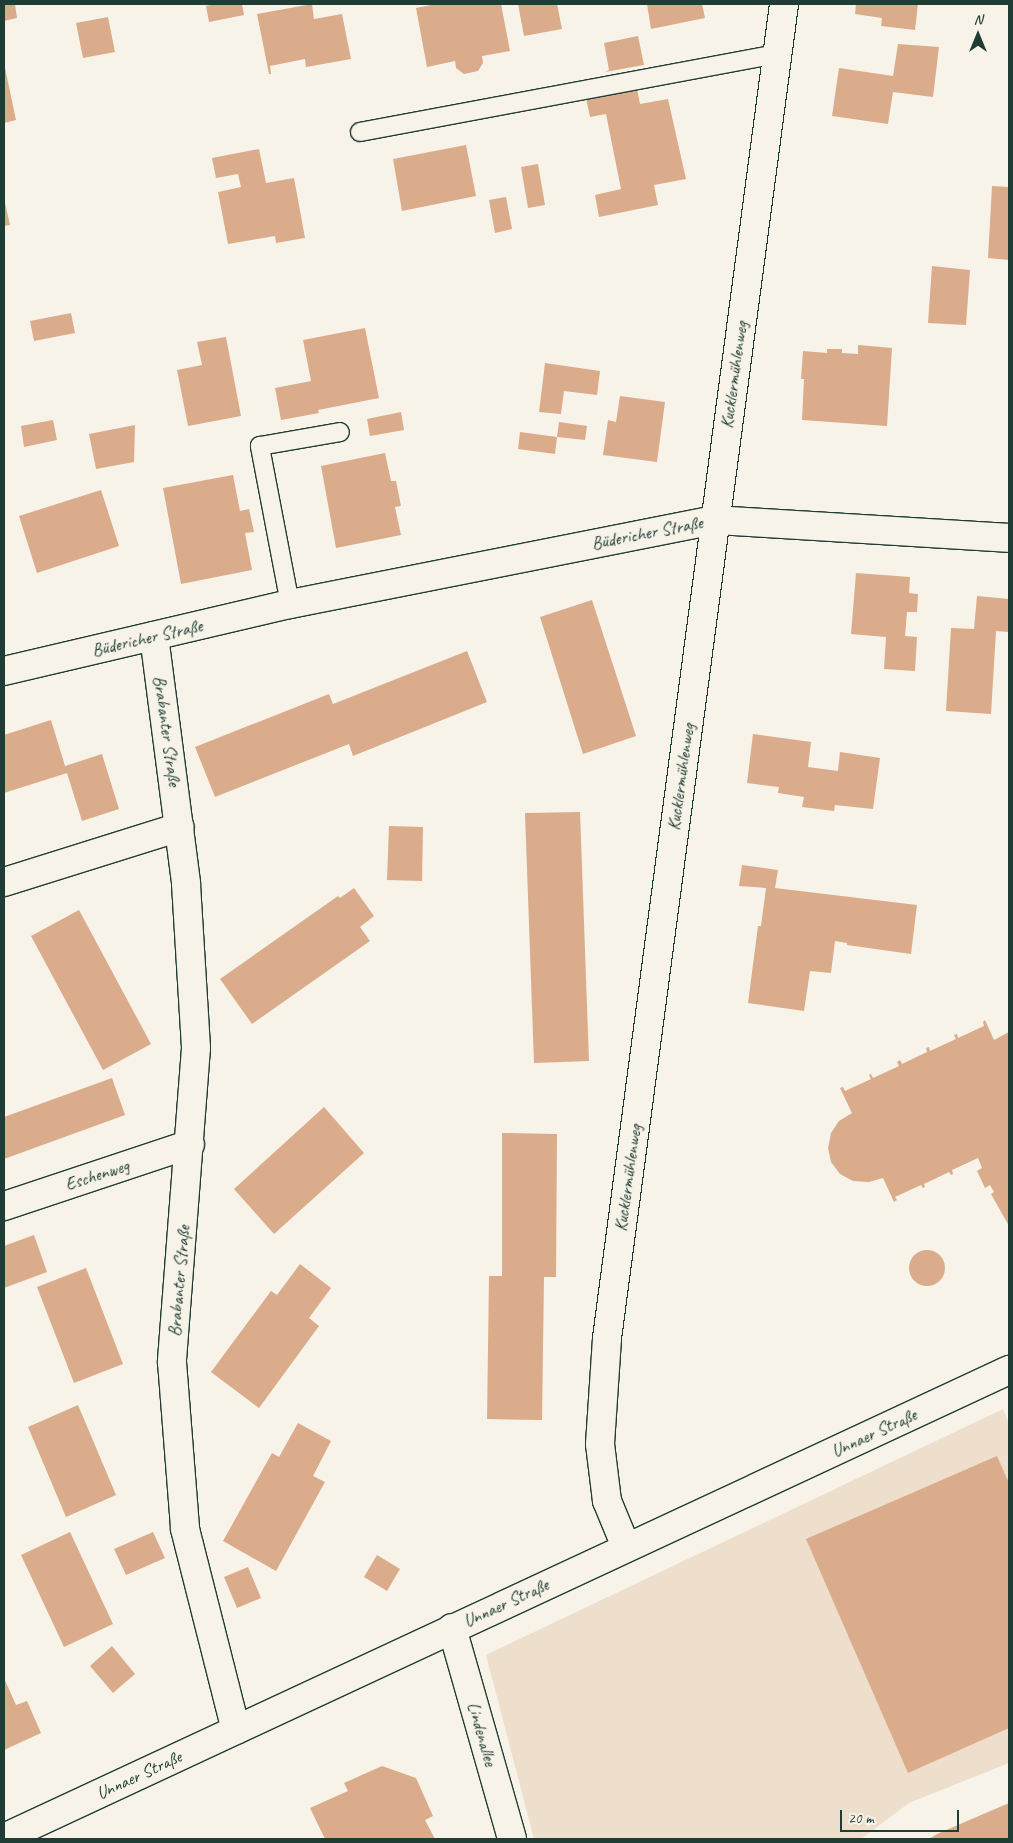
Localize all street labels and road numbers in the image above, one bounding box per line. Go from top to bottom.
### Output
street label: Kucklermühlenweg [716,320,752,430]
street label: Büdericher Straße [589,512,705,554]
street label: Büdericher Straße [90,615,204,661]
street label: Brabanter Straße [149,674,185,788]
street label: Kucklermühlenweg [663,722,699,832]
street label: Kucklermühlenweg [610,1123,646,1233]
street label: Eschenweg [62,1155,132,1195]
street label: Brabanter Straße [163,1224,195,1338]
street label: Unnaer Straße [828,1404,920,1462]
street label: Unnaer Straße [460,1574,552,1632]
street label: Lindenallee [463,1700,501,1768]
street label: Unnaer Straße [93,1746,185,1804]

